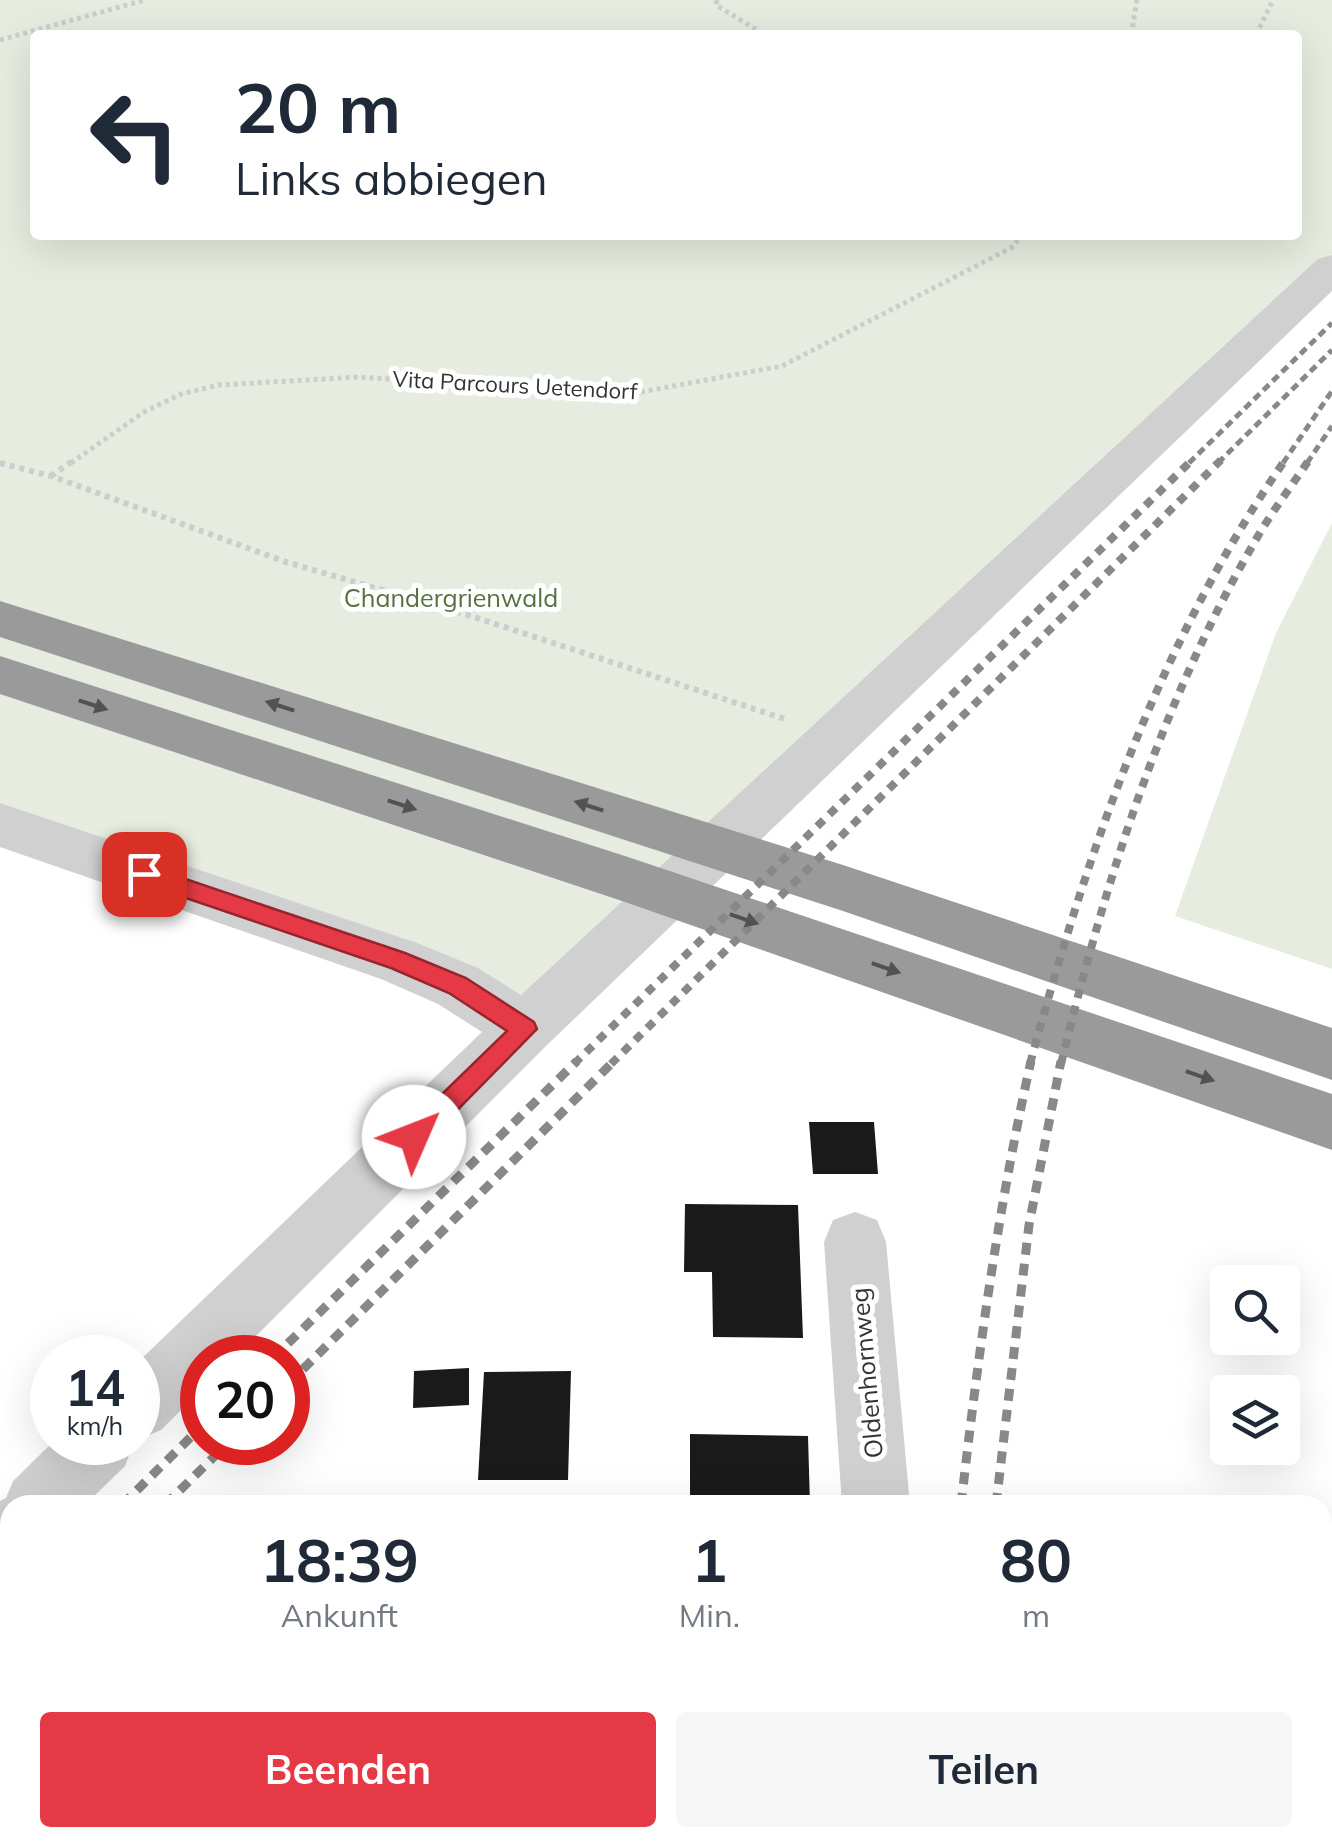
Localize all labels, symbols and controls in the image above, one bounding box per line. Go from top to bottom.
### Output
text: 20 m [235,63,401,151]
icon: left [70,70,200,200]
text: Links abbiegen [235,150,548,206]
street label: Vita Parcours Uetendorf [392,365,639,405]
park label: Chandergrienwald [344,582,558,613]
one-way arrow [265,697,295,712]
one-way arrow [78,698,108,713]
one-way arrow [574,797,604,812]
one-way arrow [388,798,418,813]
pin [102,832,187,917]
icon: arrive [117,847,172,902]
one-way arrow [730,913,760,928]
one-way arrow [872,961,902,976]
one-way arrow [1185,1069,1215,1084]
position arrow [362,1085,466,1189]
map controls [1210,1265,1300,1465]
button: search [1210,1265,1300,1355]
street label: Oldenhornweg [843,1286,889,1460]
speed limit sign: 20 [180,1335,310,1465]
text: 14 [65,1356,125,1419]
button: layers [1210,1375,1300,1465]
text: km/h [67,1410,123,1441]
text: 18:39 [260,1522,419,1597]
text: 1 [691,1522,727,1597]
text: 80 [1000,1522,1072,1597]
text: Ankunft [281,1595,398,1635]
text: Min. [679,1595,740,1635]
text: m [1022,1595,1050,1635]
button: Beenden [40,1712,656,1827]
button: Teilen [676,1712,1292,1827]

